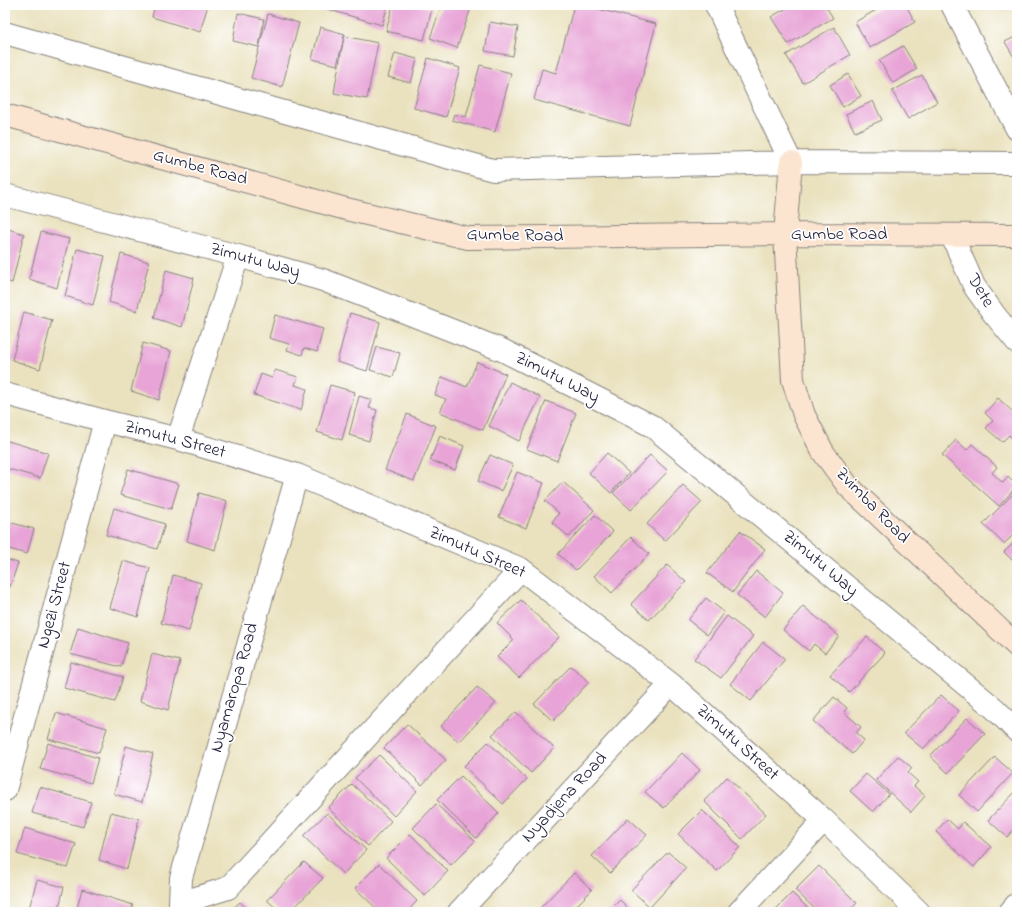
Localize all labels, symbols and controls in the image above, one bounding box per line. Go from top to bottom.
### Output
street label: Gumbe Road [150,143,250,193]
street label: Gumbe Road [466,222,564,250]
street label: Gumbe Road [791,222,887,248]
street label: Zimutu Way [207,237,303,285]
street label: Dete [959,268,1001,314]
street label: Zimutu Way [510,345,604,411]
street label: Zimutu Street [121,414,229,466]
street label: Zvimba Road [829,462,915,550]
street label: Zimutu Street [424,520,530,586]
street label: Zimutu Way [776,524,864,604]
street label: Ngezi Street [31,559,80,652]
street label: Nyamaropa Road [204,620,266,756]
street label: Zimutu Street [690,699,784,787]
street label: Nyadjena Road [516,747,614,849]

